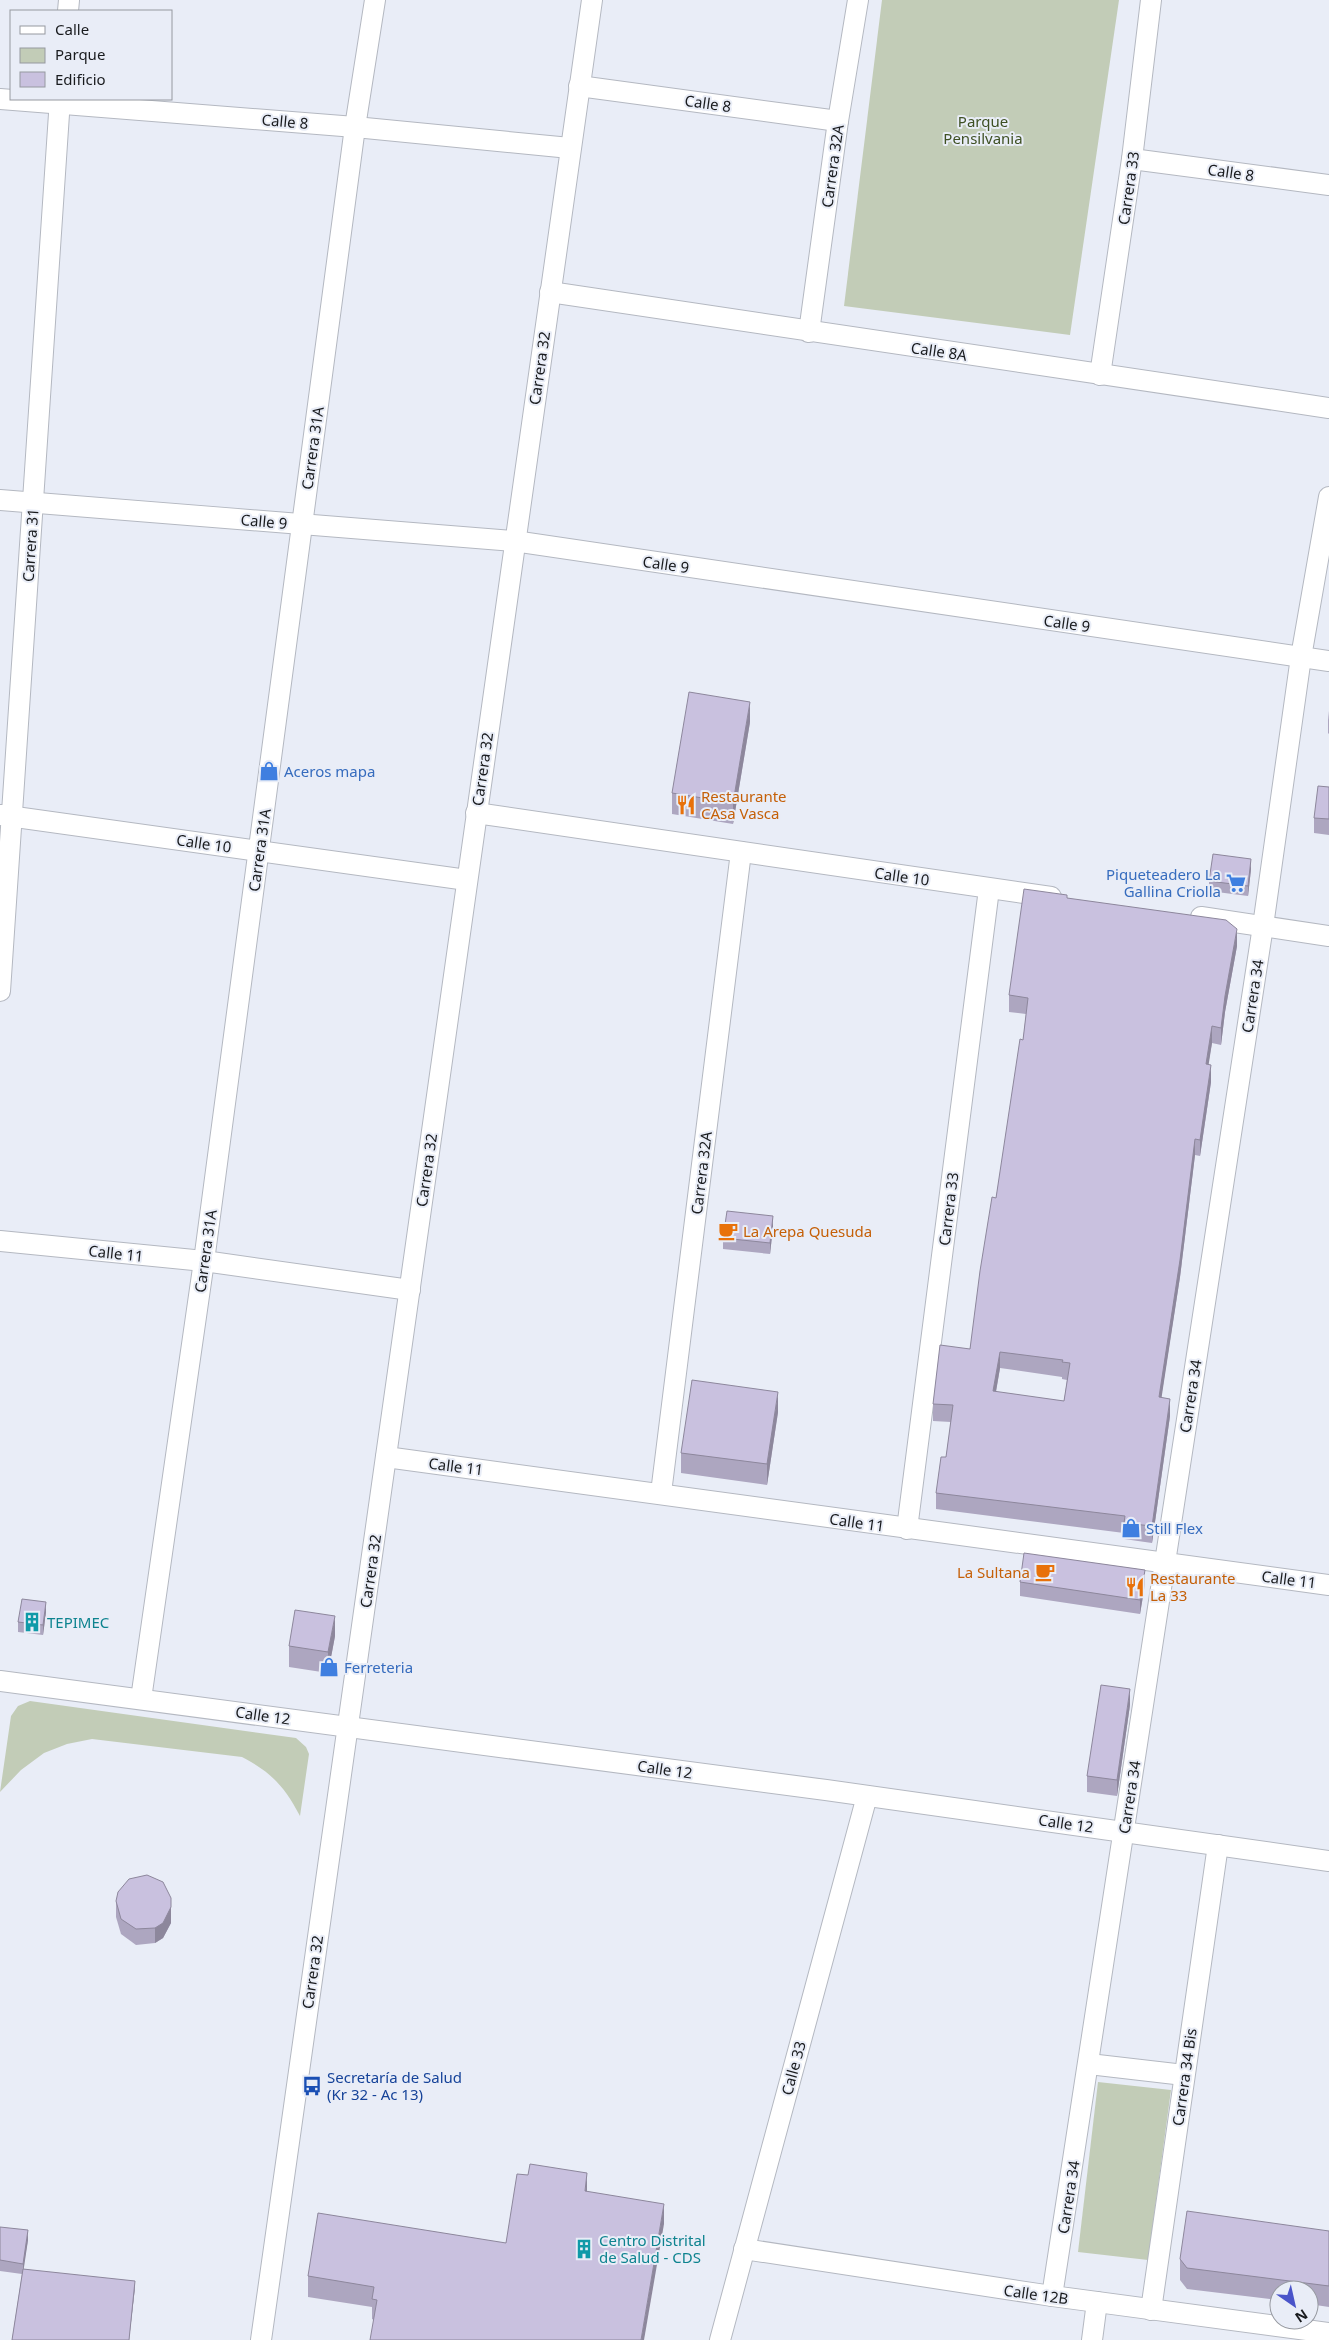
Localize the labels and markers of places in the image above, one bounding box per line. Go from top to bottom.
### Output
shop icon: Aceros mapa [258,760,280,782]
place label: Aceros mapa [284,761,375,781]
place label: Restaurante CAsa Vasca [701,786,787,823]
restaurant icon: Restaurante CAsa Vasca [675,794,697,816]
place label: Piqueteadero La Gallina Criolla [1106,864,1221,901]
supermarket icon: Piqueteadero La Gallina Criolla [1225,872,1247,894]
cafe icon: La Arepa Quesuda [717,1220,739,1242]
place label: La Arepa Quesuda [743,1221,872,1241]
shop icon: Still Flex [1120,1517,1142,1539]
place label: Still Flex [1146,1518,1203,1538]
cafe icon: La Sultana [1034,1561,1056,1583]
place label: La Sultana [957,1562,1030,1582]
place label: Restaurante La 33 [1150,1568,1236,1605]
restaurant icon: Restaurante La 33 [1124,1576,1146,1598]
building icon: TEPIMEC [21,1611,43,1633]
place label: TEPIMEC [47,1612,110,1632]
shop icon: Ferreteria [318,1656,340,1678]
place label: Ferreteria [344,1657,413,1677]
place label: Secretaría de Salud (Kr 32 - Ac 13) [327,2067,462,2104]
bus stop icon: Secretaría de Salud (Kr 32 - Ac 13) [301,2075,323,2097]
place label: Centro Distrital de Salud - CDS [599,2230,706,2267]
building icon: Centro Distrital de Salud - CDS [573,2238,595,2260]

